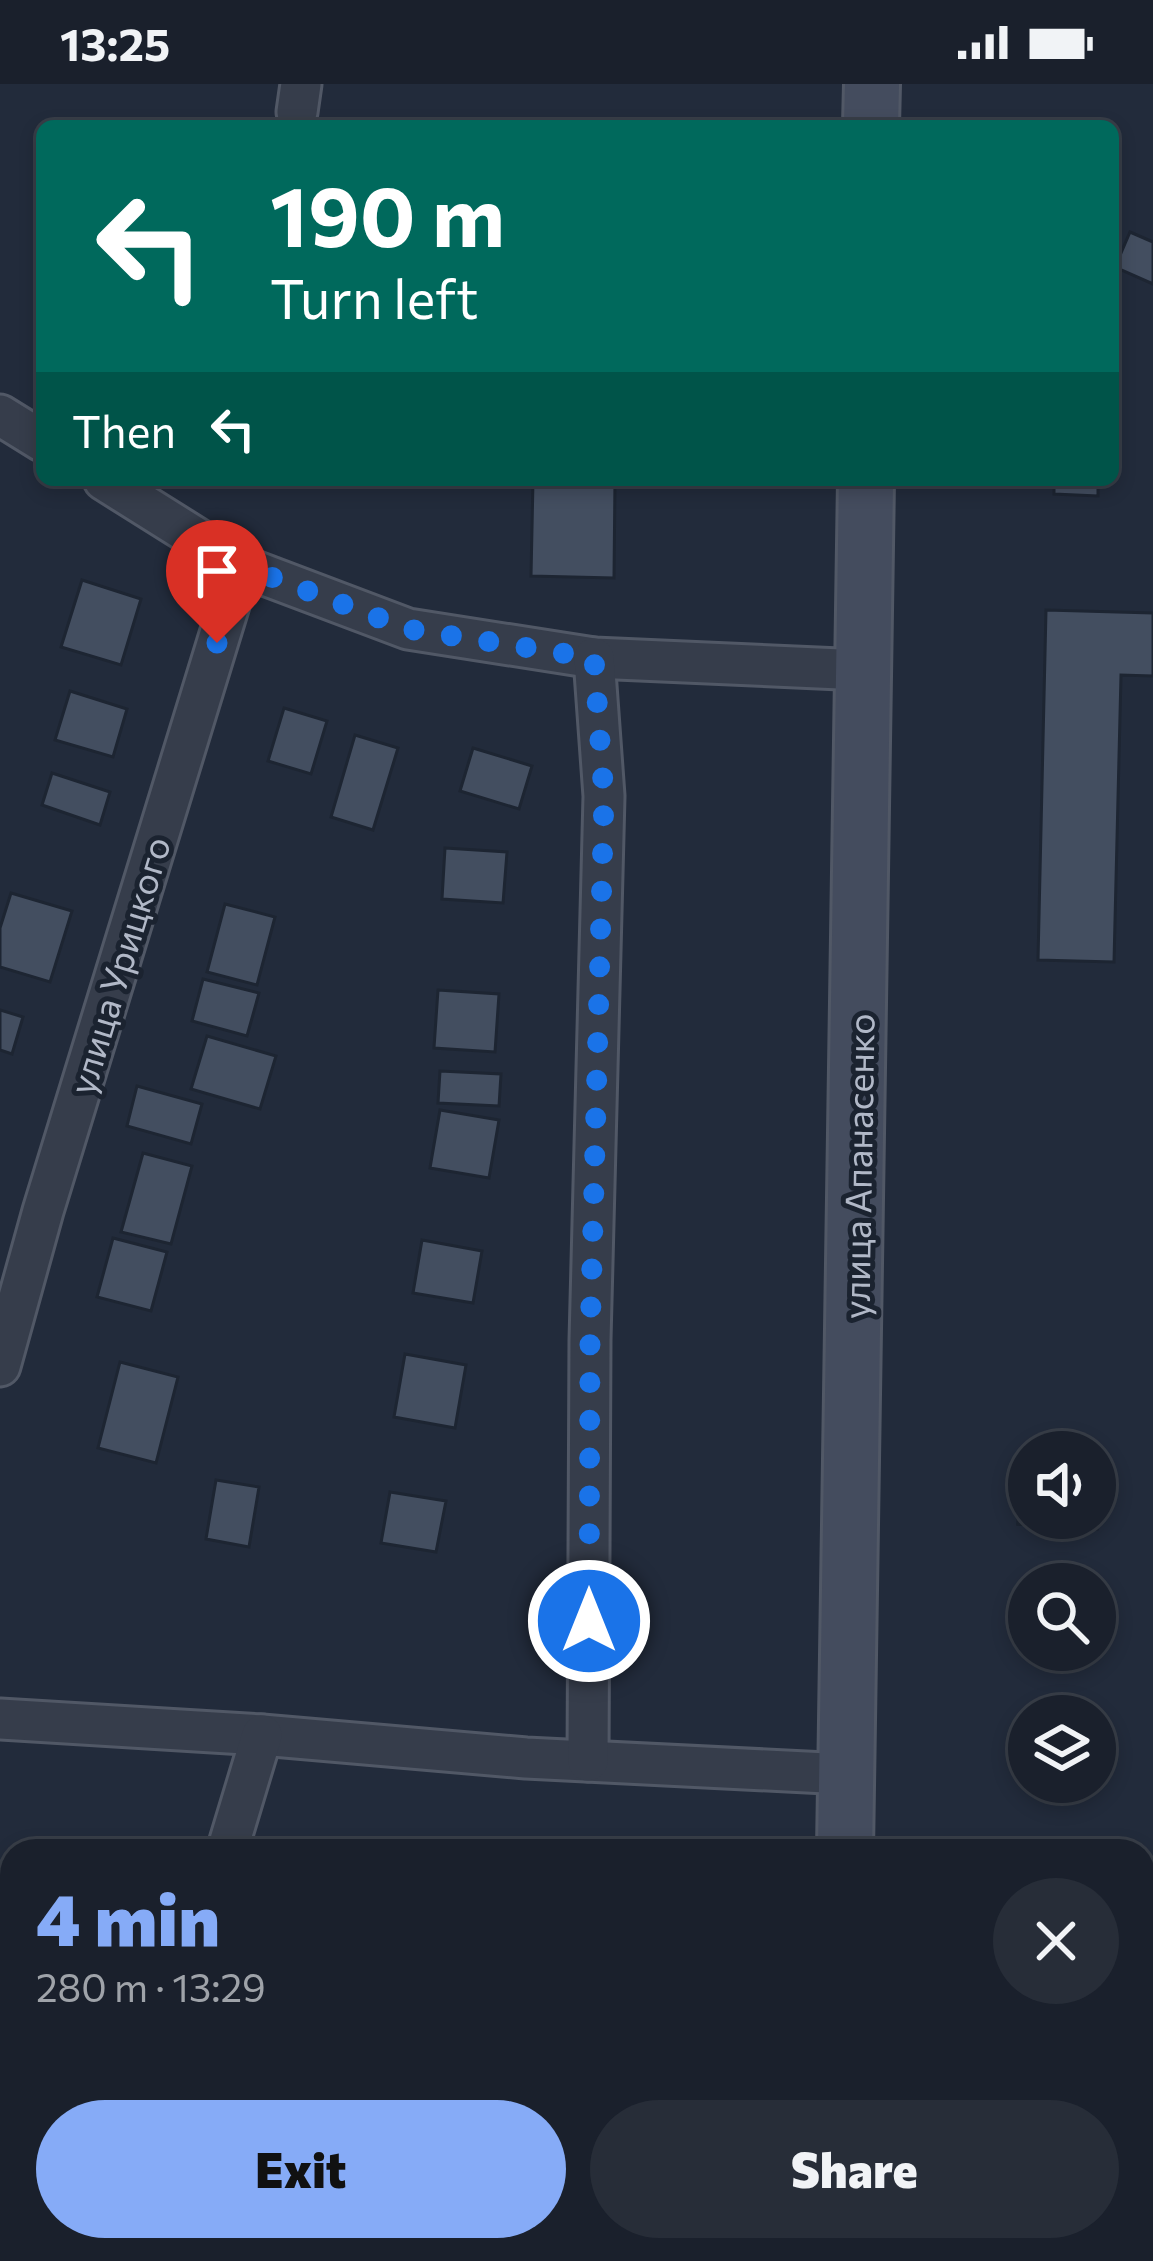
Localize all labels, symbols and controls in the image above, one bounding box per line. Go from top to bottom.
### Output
text: 13:25 [60,15,170,70]
text: 190 m [270,162,505,264]
icon: left [72,168,228,324]
text: Turn left [270,264,478,330]
icon: left [200,396,266,462]
text: Then [72,402,176,457]
pin [166,520,268,643]
icon: arrive [184,538,250,604]
street label: улица Урицкого [58,831,178,1099]
street label: улица Апанасенко [832,1013,882,1319]
map controls [1008,1431,1116,1803]
button: sound [1008,1431,1116,1539]
position arrow [526,1558,652,1684]
button: search [1008,1563,1116,1671]
button: layers [1008,1695,1116,1803]
text: 4 min [36,1873,220,1961]
button: close [993,1878,1119,2004]
text: 280 m · 13:29 [36,1962,266,2010]
button: Exit [36,2100,566,2238]
button: Share [590,2100,1119,2238]

